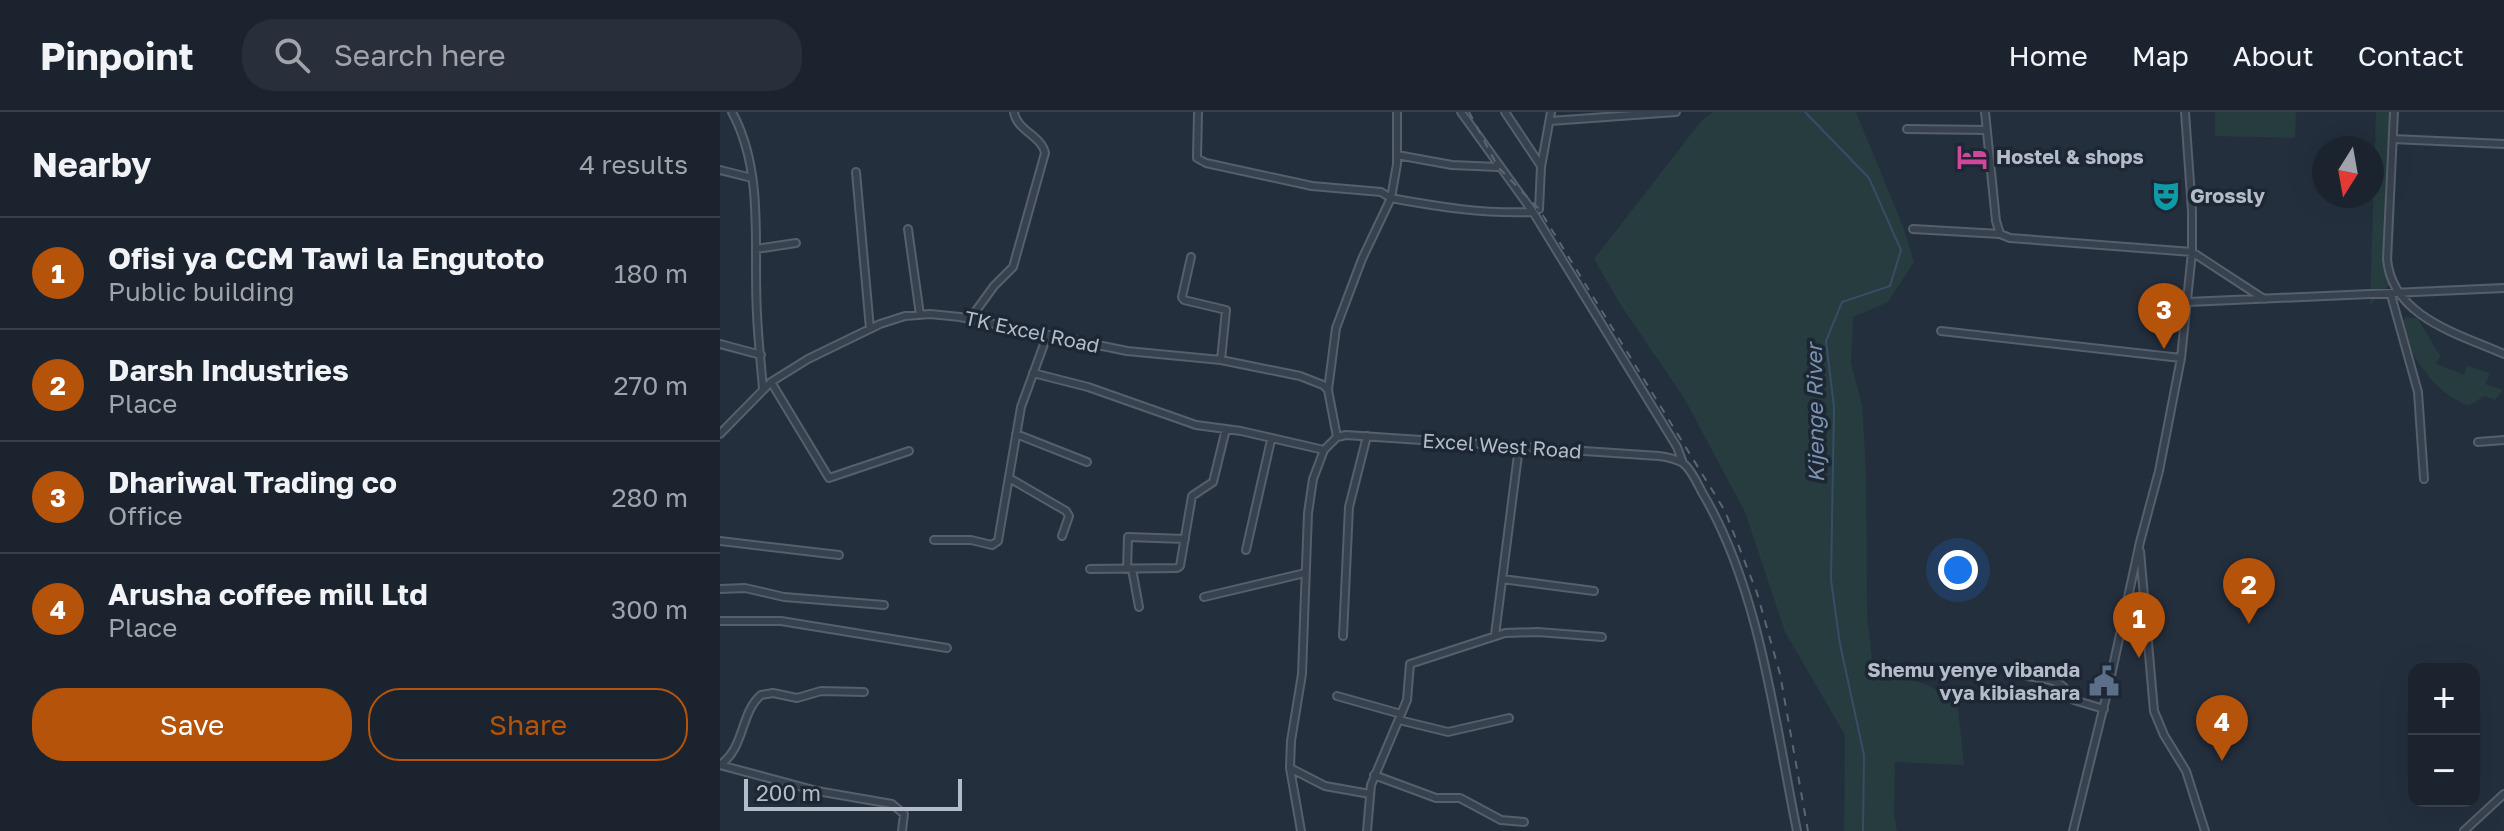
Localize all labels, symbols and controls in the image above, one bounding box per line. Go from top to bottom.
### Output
search box [242,19,802,91]
text: Pinpoint [40,33,194,78]
icon: search [270,33,314,77]
text: Search here [334,37,506,73]
text: Home [2009,39,2088,72]
text: Map [2132,39,2189,72]
text: About [2233,39,2314,72]
text: Contact [2358,39,2464,72]
north arrow [2312,136,2384,208]
hotel icon: Hostel & shops [1955,140,1989,174]
text: Nearby [32,144,152,184]
place label: Hostel & shops [1996,144,2144,168]
text: 4 results [579,149,688,180]
theatre icon: Grossly [2149,179,2183,213]
place label: Grossly [2190,183,2265,207]
text: Ofisi ya CCM Tawi la Engutoto [108,240,544,276]
text: 1 [51,258,65,289]
text: 180 m [614,258,688,289]
text: Public building [108,276,294,307]
pin: 3 [2138,283,2190,349]
street label: TK Excel Road [963,305,1102,357]
water label: Kijenge River [1800,340,1829,483]
text: Darsh Industries [108,352,349,388]
text: 2 [50,370,66,401]
text: 270 m [614,370,688,401]
text: Place [108,388,177,419]
street label: Excel West Road [1422,427,1582,463]
text: Dhariwal Trading co [108,464,397,500]
text: 3 [50,482,66,513]
text: 280 m [611,482,688,513]
text: Office [108,500,183,531]
your location [1938,550,1978,590]
pin: 2 [2223,558,2275,624]
text: Arusha coffee mill Ltd [108,576,428,612]
pin: 1 [2113,592,2165,658]
text: 4 [50,594,66,625]
text: 300 m [611,594,688,625]
text: Place [108,612,177,643]
place label: Shemu yenye vibanda vya kibiashara [1867,657,2080,704]
map controls [2408,663,2480,807]
button: + [2408,663,2480,735]
public building icon: Shemu yenye vibanda vya kibiashara [2087,664,2121,698]
button: Save [32,688,352,761]
button: Share [368,688,688,761]
pin: 4 [2196,695,2248,761]
button: − [2408,735,2480,807]
scale bar [744,775,962,811]
text: 200 m [756,779,821,806]

